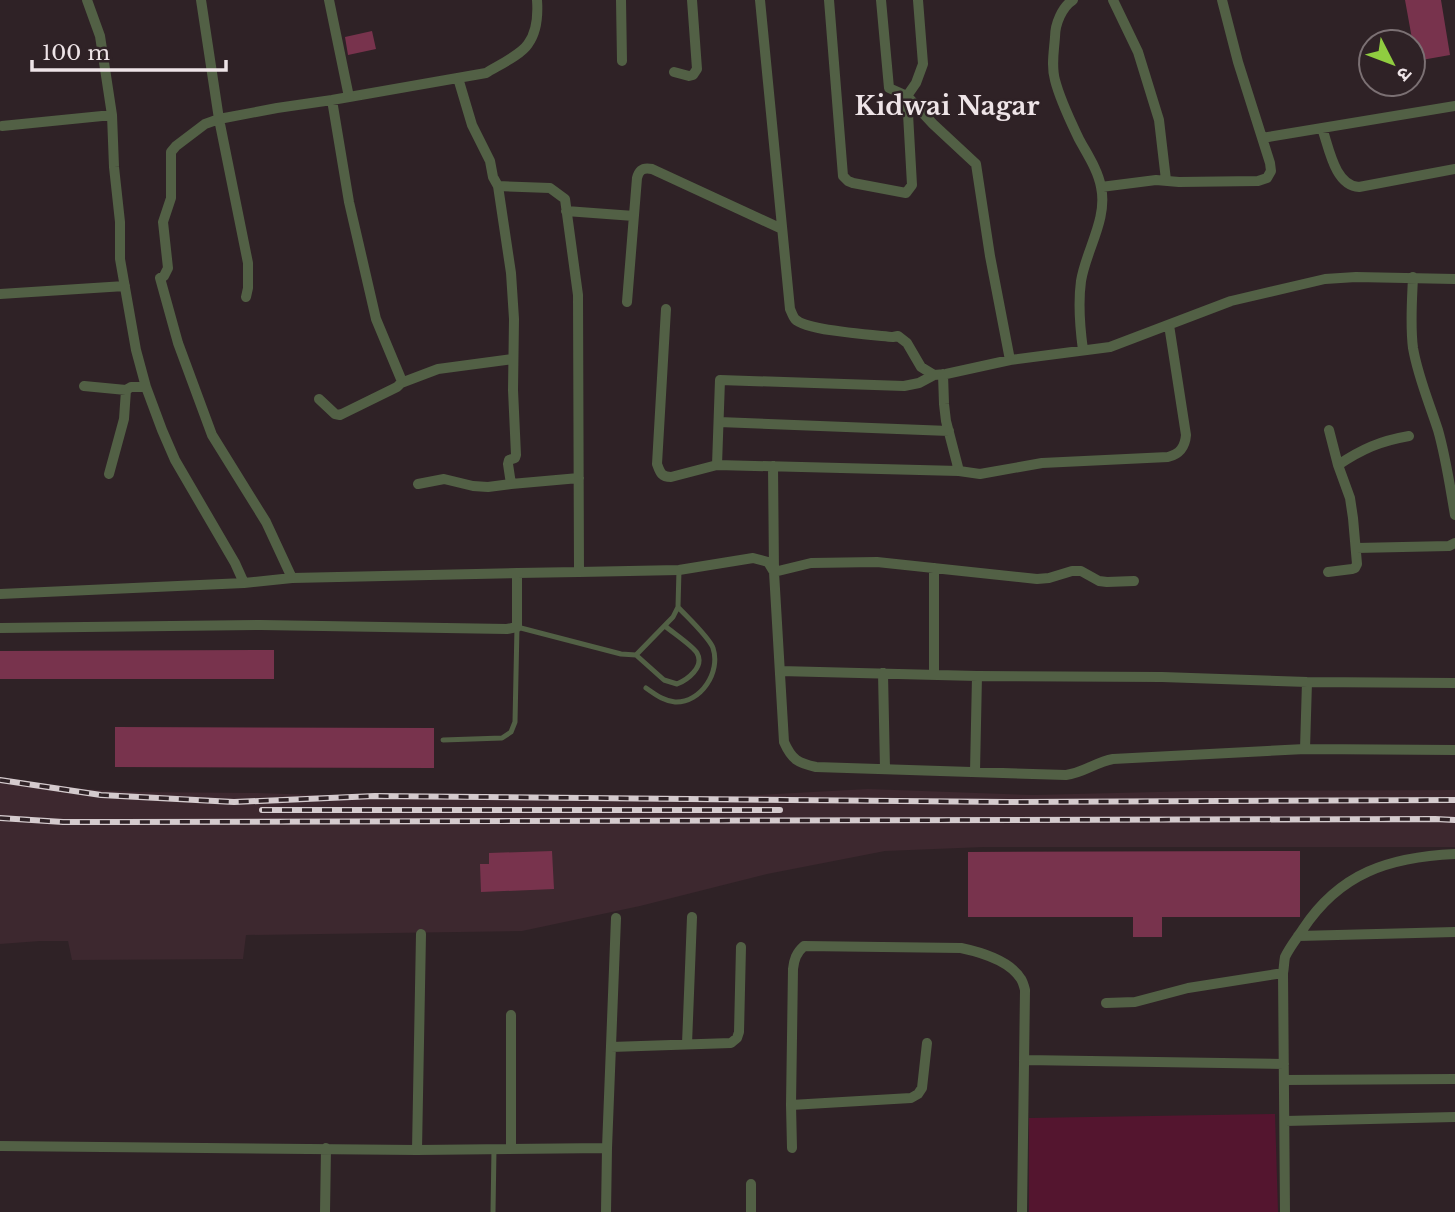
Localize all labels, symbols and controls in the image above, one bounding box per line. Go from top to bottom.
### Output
scale bar [32,28,226,72]
north arrow [1357,28,1427,98]
text: 100 m [42,40,110,66]
text: उ [1391,62,1417,87]
district label: Kidwai Nagar [855,90,1039,122]

